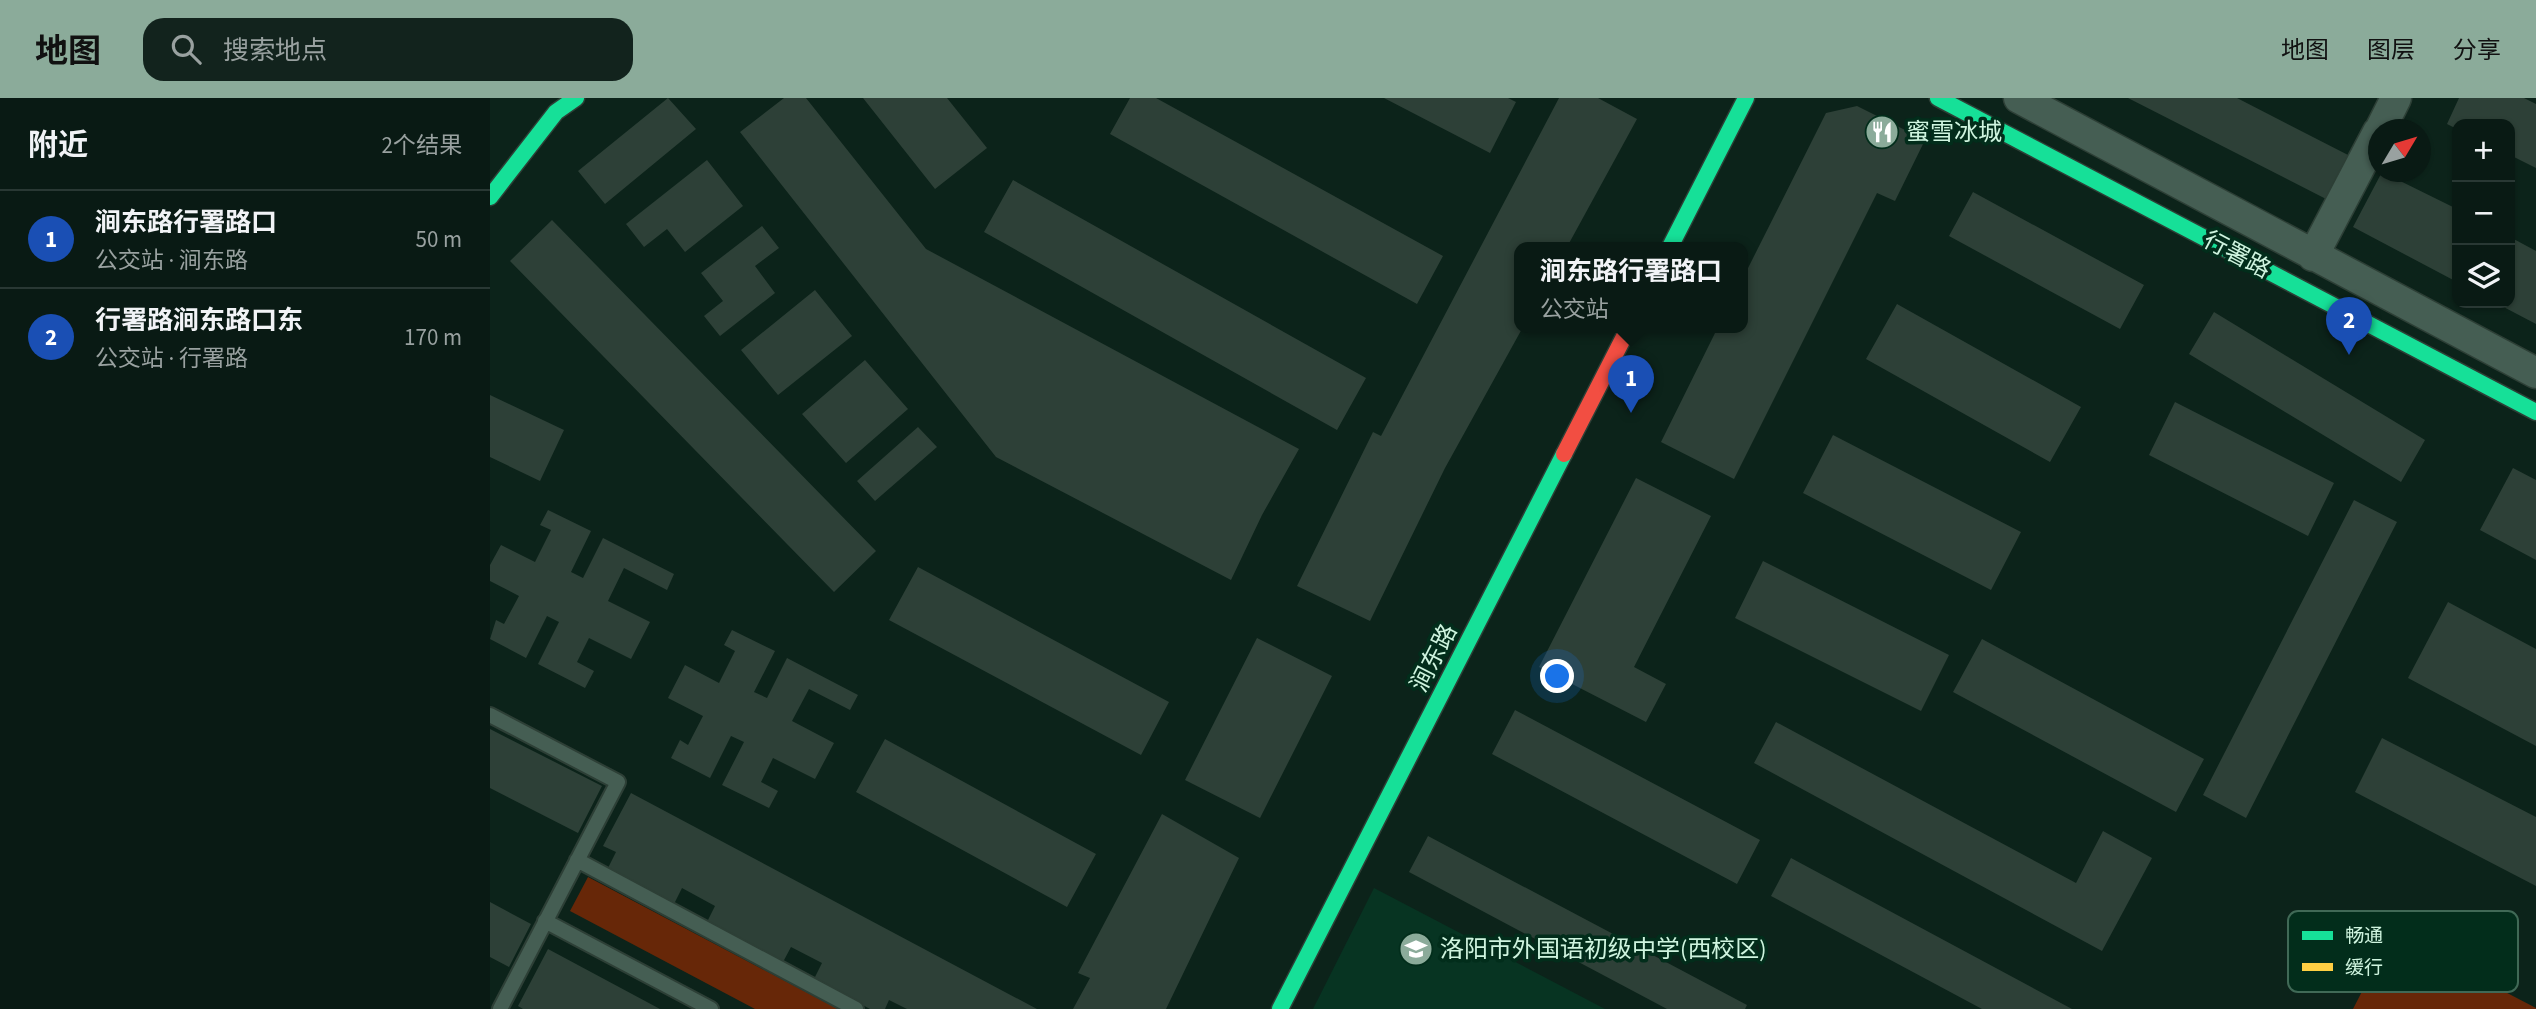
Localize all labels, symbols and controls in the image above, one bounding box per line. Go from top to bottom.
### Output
search box [143,18,633,81]
text: 地图 [35,28,101,75]
icon: search [167,30,205,68]
text: 搜索地点 [223,32,327,69]
text: 地图 [2281,33,2329,68]
text: 图层 [2367,33,2415,68]
text: 分享 [2453,33,2501,68]
restaurant icon: 蜜雪冰城 [1863,113,1901,151]
place label: 蜜雪冰城 [1906,115,2002,150]
north arrow [2368,119,2431,182]
map controls [2452,119,2515,308]
button: + [2452,119,2515,182]
text: 附近 [28,124,88,167]
text: 2个结果 [382,129,462,162]
button: − [2452,182,2515,245]
text: 涧东路行署路口 [95,204,277,241]
text: 1 [45,223,57,256]
text: 50 m [415,223,462,256]
street label: 行署路 [2197,223,2277,287]
popup [1514,242,1748,333]
text: 公交站 · 涧东路 [95,244,248,277]
button: layers [2452,245,2515,308]
text: 涧东路行署路口 [1540,253,1722,290]
text: 公交站 [1540,293,1609,326]
pin: 2 [2326,297,2372,355]
text: 行署路涧东路口东 [95,302,303,339]
text: 2 [45,321,57,354]
text: 170 m [404,321,462,354]
text: 公交站 · 行署路 [95,342,248,375]
pin: 1 [1608,355,1654,413]
street label: 涧东路 [1402,618,1466,698]
your location [1540,659,1574,693]
legend [2288,911,2518,992]
text: 畅通 [2345,923,2383,950]
school or university icon: 洛阳市外国语初级中学(西校区) [1397,930,1435,968]
place label: 洛阳市外国语初级中学(西校区) [1440,932,1767,967]
text: 缓行 [2345,955,2383,982]

